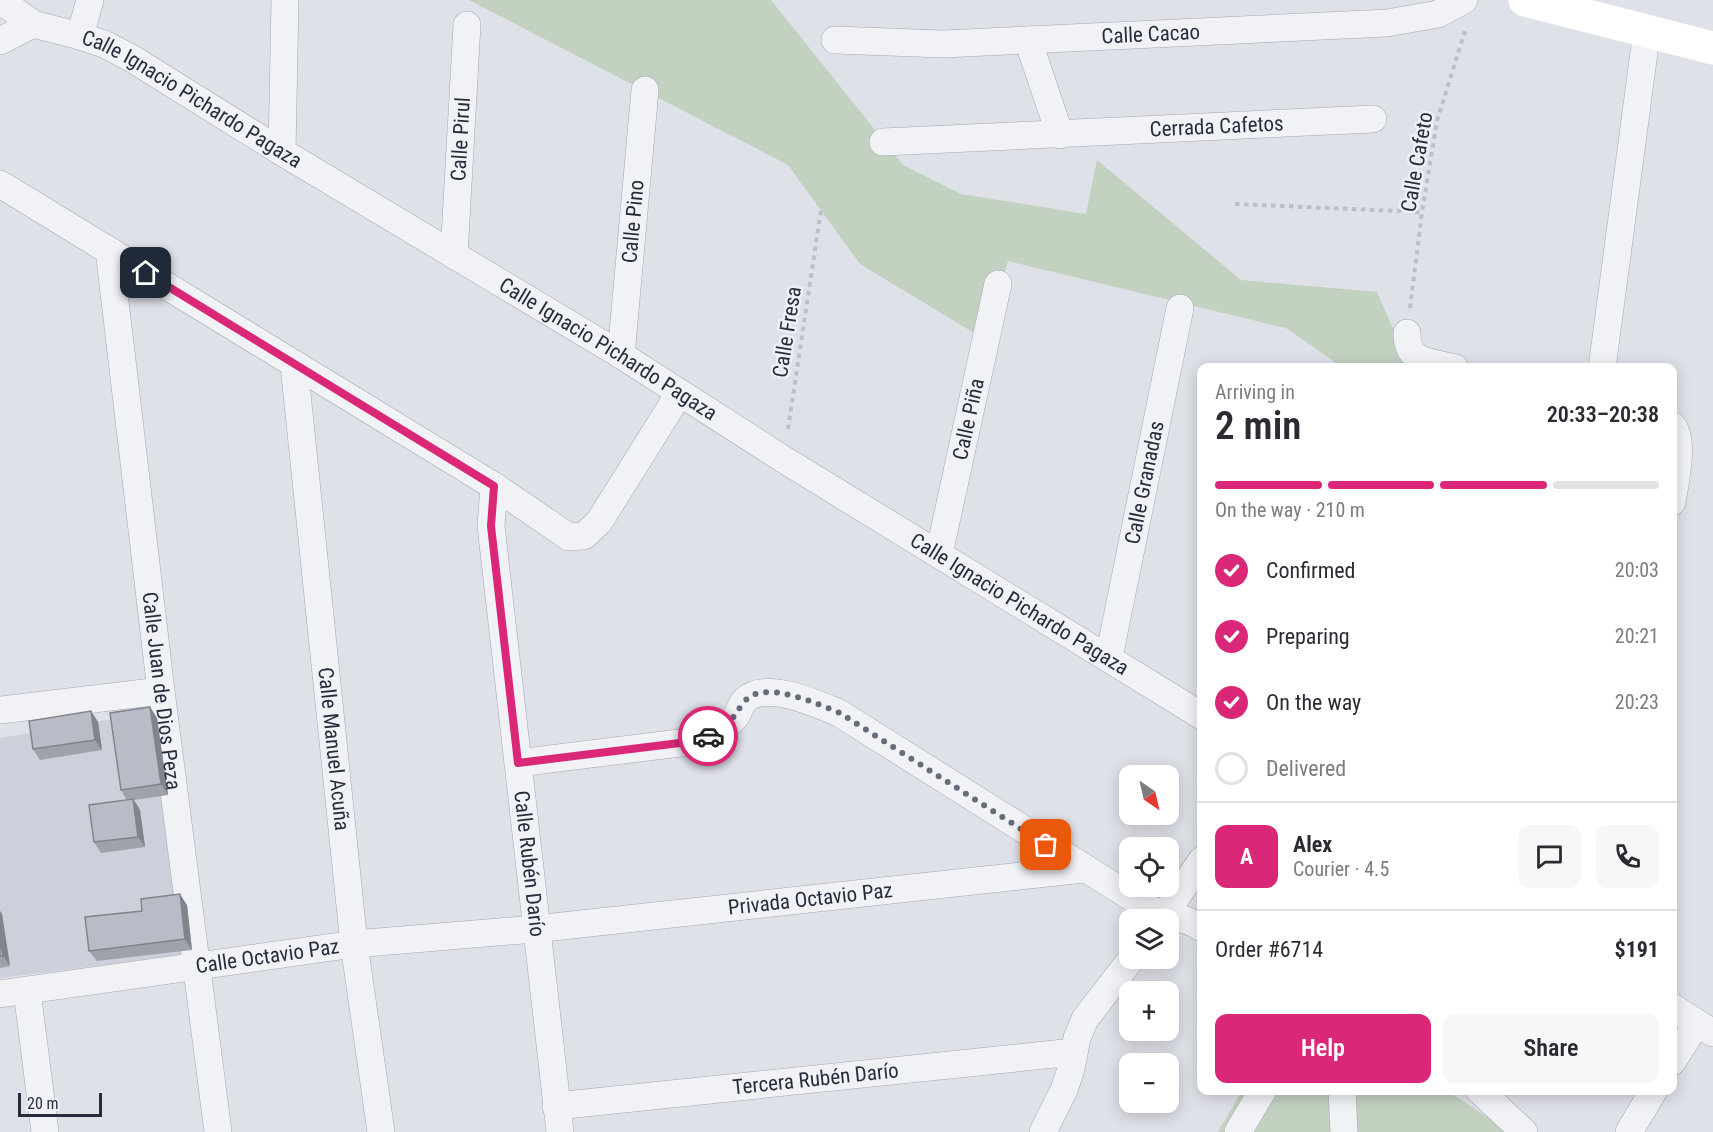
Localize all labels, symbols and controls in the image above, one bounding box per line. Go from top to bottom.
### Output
street label: Calle Cacao [1101,20,1200,48]
street label: Calle Ignacio Pichardo Pagaza [79,26,306,173]
street label: Calle Pirul [446,96,475,182]
street label: Calle Cafeto [1396,110,1438,214]
street label: Cerrada Cafetos [1149,111,1284,141]
street label: Calle Pino [617,179,649,264]
pin [120,247,171,298]
icon: home [129,256,162,289]
street label: Calle Ignacio Pichardo Pagaza [495,273,722,426]
street label: Calle Fresa [768,285,806,379]
street label: Calle Piña [948,376,989,462]
text: Arriving in [1215,380,1295,404]
text: 20:33–20:38 [1547,402,1659,427]
text: 2 min [1215,403,1301,449]
street label: Calle Granadas [1120,419,1169,546]
text: On the way · 210 m [1215,498,1365,522]
street label: Calle Ignacio Pichardo Pagaza [906,528,1133,680]
icon: check [1215,554,1248,587]
text: Confirmed [1266,558,1355,583]
text: 20:03 [1615,558,1659,582]
street label: Calle Juan de Dios Peza [137,591,186,791]
icon: check [1215,620,1248,653]
text: Preparing [1266,624,1350,649]
text: 20:21 [1615,624,1659,648]
street label: Calle Manuel Acuña [313,666,354,832]
icon: check [1215,686,1248,719]
text: On the way [1266,690,1361,715]
text: 20:23 [1615,690,1659,714]
courier [678,706,738,766]
icon: car [692,720,725,753]
text: Delivered [1266,756,1346,781]
north arrow [1119,765,1179,825]
map controls [1119,765,1179,1113]
street label: Calle Rubén Darío [509,789,550,938]
pin [1020,819,1071,870]
button: chat [1518,825,1581,888]
button: phone [1596,825,1659,888]
icon: bag [1029,828,1062,861]
text: Alex [1293,832,1332,857]
button: locate [1119,837,1179,897]
text: A [1240,844,1253,869]
text: Courier · 4.5 [1293,857,1389,881]
street label: Privada Octavio Paz [727,878,894,920]
button: layers [1119,909,1179,969]
street label: Calle Octavio Paz [194,934,341,978]
text: Order #6714 [1215,937,1323,962]
text: $191 [1615,937,1659,962]
button: + [1119,981,1179,1041]
button: Help [1215,1014,1431,1083]
button: Share [1443,1014,1659,1083]
button: − [1119,1053,1179,1113]
street label: Tercera Rubén Darío [731,1058,900,1100]
scale bar [18,1090,102,1118]
text: 20 m [27,1094,59,1113]

